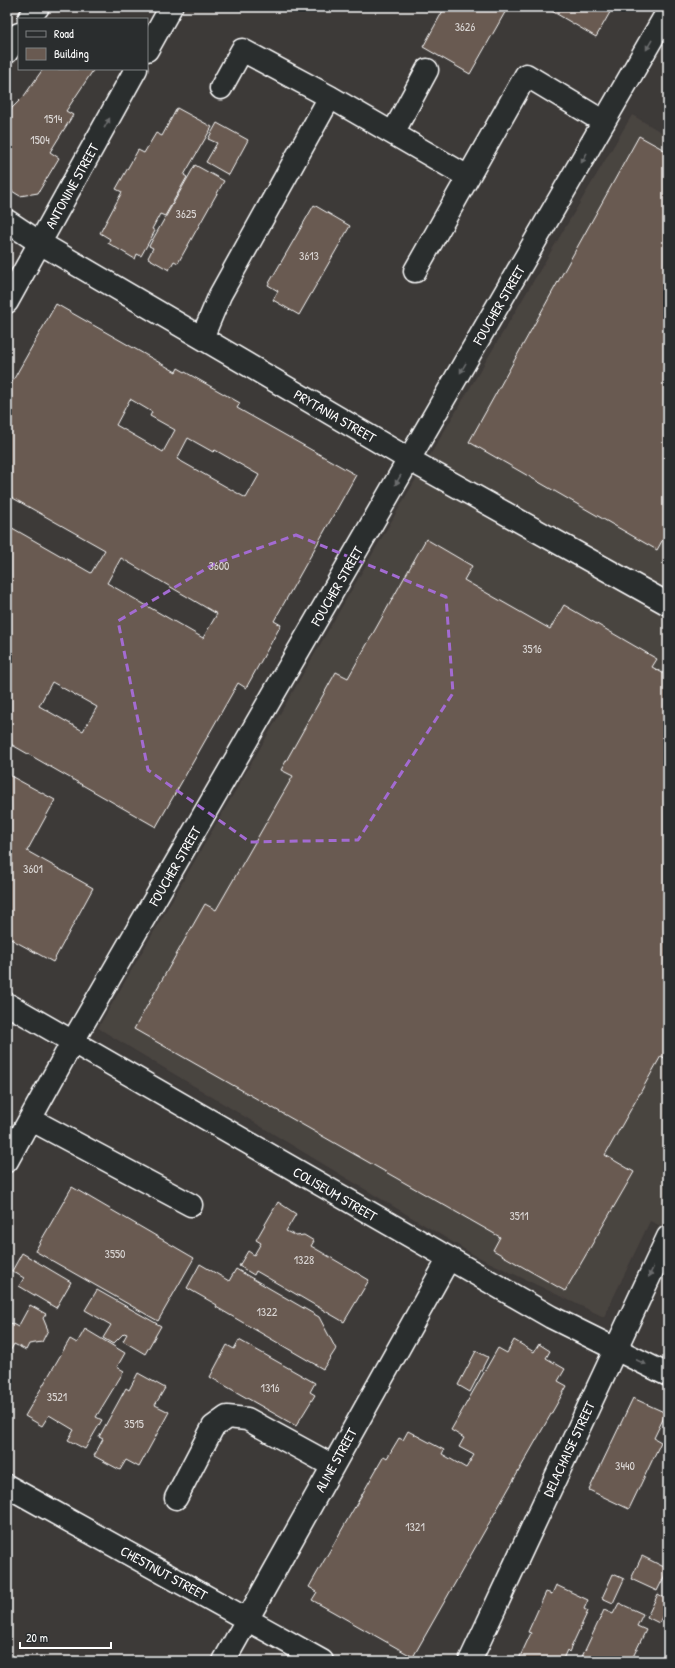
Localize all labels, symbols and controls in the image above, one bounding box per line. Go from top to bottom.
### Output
legend [18,18,148,70]
house number: 3626 [455,18,475,35]
text: Road [54,25,74,42]
one-way arrow [645,39,652,51]
text: Building [54,45,89,62]
house number: 1514 [44,110,63,127]
one-way arrow [103,117,110,129]
house number: 1504 [30,131,50,148]
street label: ANTONINE STREET [40,139,103,232]
one-way arrow [580,152,587,164]
house number: 3625 [176,205,196,222]
house number: 3613 [299,247,319,264]
street label: FOUCHER STREET [468,261,529,349]
one-way arrow [460,362,467,374]
street label: PRYTANIA STREET [291,384,380,447]
one-way arrow [395,474,402,486]
street label: FOUCHER STREET [306,542,367,630]
house number: 3600 [209,557,229,574]
house number: 3516 [522,640,542,657]
street label: FOUCHER STREET [144,822,205,910]
house number: 3601 [23,860,43,877]
street label: COLISEUM STREET [290,1162,381,1226]
house number: 3511 [509,1207,529,1224]
house number: 3550 [105,1245,125,1262]
house number: 1328 [294,1251,314,1268]
one-way arrow [648,1267,654,1278]
house number: 1322 [257,1303,278,1320]
one-way arrow [636,1360,648,1366]
house number: 1316 [261,1379,280,1396]
house number: 3521 [47,1388,67,1405]
street label: DELACHAISE STREET [538,1398,599,1500]
house number: 3515 [124,1415,144,1432]
street label: ALINE STREET [310,1424,361,1495]
house number: 3440 [615,1457,635,1474]
house number: 1321 [405,1518,425,1535]
street label: CHESTNUT STREET [117,1541,211,1604]
scale bar [20,1624,111,1650]
text: 20 m [26,1629,48,1646]

